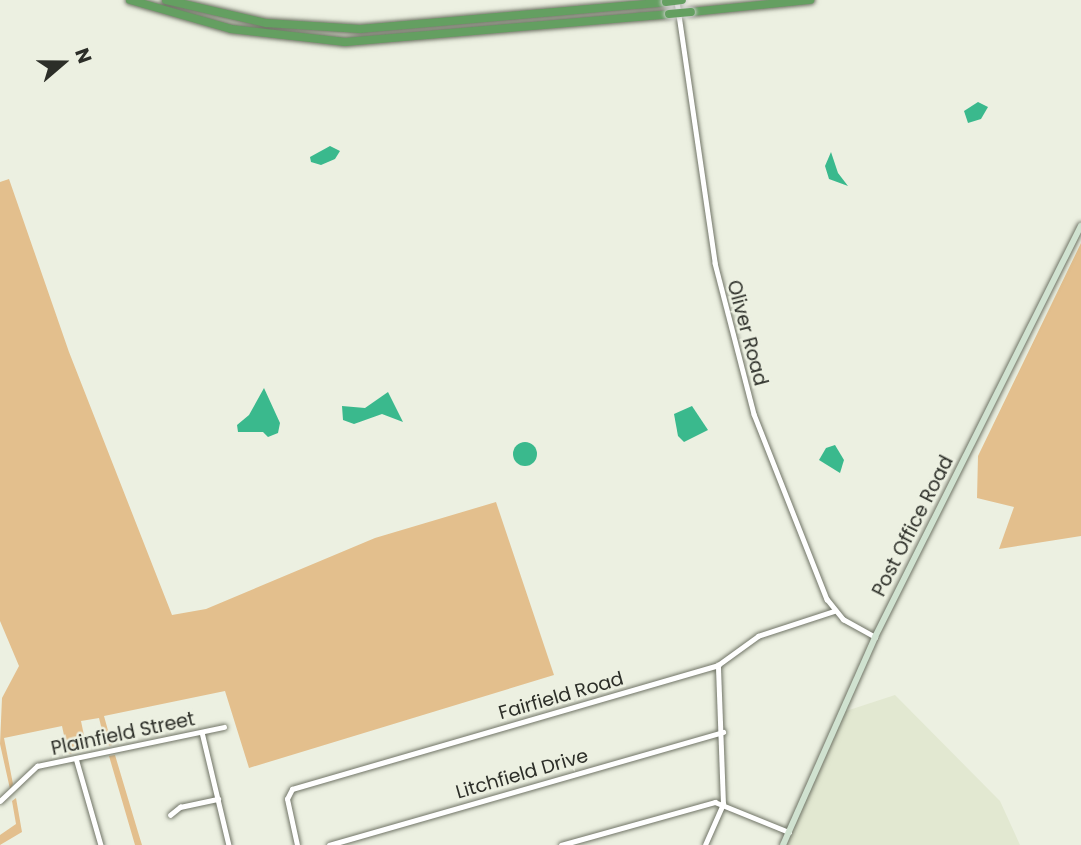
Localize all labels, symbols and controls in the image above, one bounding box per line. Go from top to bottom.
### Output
north arrow [28,28,98,98]
text: N [68,44,98,67]
street label: Oliver Road [722,278,772,388]
street label: Post Office Road [868,452,958,600]
street label: Fairfield Road [496,667,626,725]
street label: Plainfield Street [49,708,197,760]
street label: Litchfield Drive [453,744,591,804]

